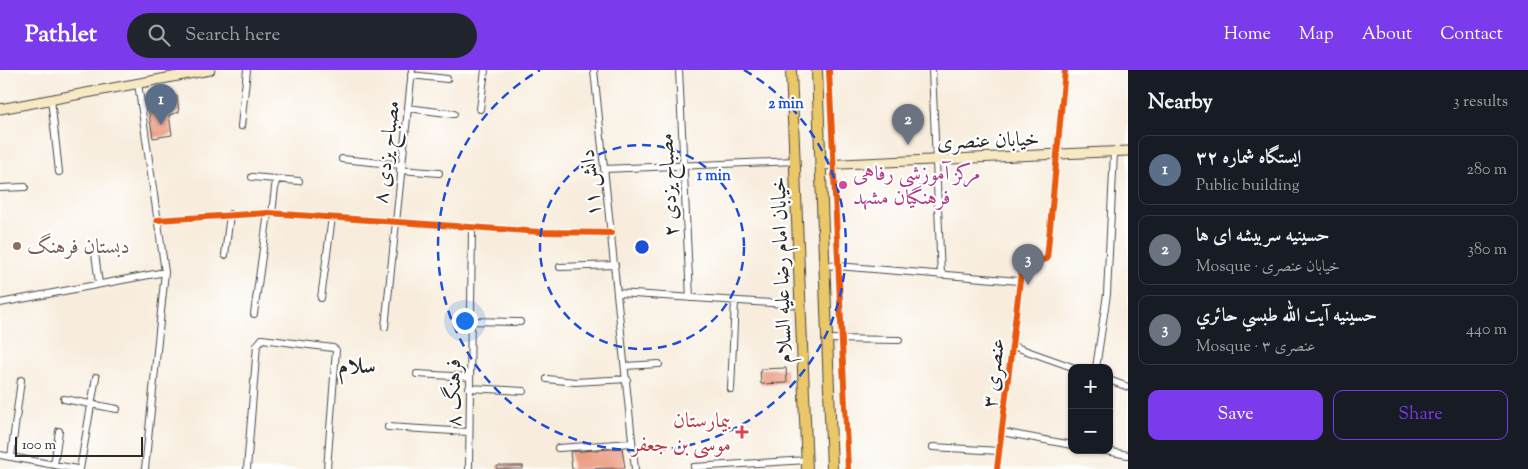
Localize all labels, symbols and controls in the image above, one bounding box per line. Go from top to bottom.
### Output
search box [127,13,477,58]
text: Pathlet [25,18,97,52]
icon: search [145,21,173,49]
text: Search here [185,22,280,49]
text: Home [1224,22,1271,48]
text: Map [1299,22,1334,48]
text: About [1362,22,1412,48]
text: Contact [1440,22,1503,48]
pin: 1 [145,84,177,125]
text: Nearby [1148,88,1213,118]
text: 3 results [1453,91,1508,114]
text: 2 min [768,94,804,115]
street label: مصباح یزدی ۸ [367,99,411,206]
pin: 2 [892,104,924,145]
street label: خیابان عنصری [936,125,1040,159]
street label: مصباح یزدی ۲ [652,132,690,238]
text: ایستگاه شماره ۳۲ [1196,145,1301,172]
street label: دانش ۱۱ [574,147,610,218]
text: 1 [1162,159,1168,182]
text: 280 m [1466,159,1507,182]
place label: مرکز آموزشی رفاهی فرهنگیان مشهد [853,160,981,214]
text: 1 min [697,166,731,187]
text: Public building [1196,175,1300,198]
street label: خیابان امام رضا علیه السلام [765,176,802,364]
marker: مرکز آموزشی رفاهی فرهنگیان مشهد [837,179,849,191]
text: حسینیه سربیشه ای ها [1196,223,1330,250]
place label: دبستان فرهنگ [27,233,130,263]
centre of rings [633,238,651,256]
text: 2 [1161,239,1169,262]
text: 380 m [1467,239,1507,262]
marker: دبستان فرهنگ [11,240,23,252]
pin: 3 [1012,244,1044,285]
text: Mosque · خیابان عنصری [1196,256,1340,279]
text: حسينيه آيت الله طبسي حائري [1196,303,1377,330]
your location [452,308,478,334]
text: 3 [1162,319,1168,342]
text: 440 m [1466,319,1507,342]
text: Mosque · عنصری ۳ [1196,336,1315,359]
street label: عنصری ۳ [976,337,1014,410]
district label: سلام [338,352,376,385]
street label: فرهنگ ۸ [440,359,470,427]
map controls [1068,364,1113,454]
button: + [1068,364,1113,409]
button: Save [1148,390,1323,440]
button: Share [1333,390,1508,440]
place label: بیمارستان موسی بن جعفر [630,407,732,461]
button: − [1068,409,1113,454]
marker: بیمارستان موسی بن جعفر [735,425,749,439]
scale bar [15,434,142,457]
text: 100 m [22,436,56,456]

